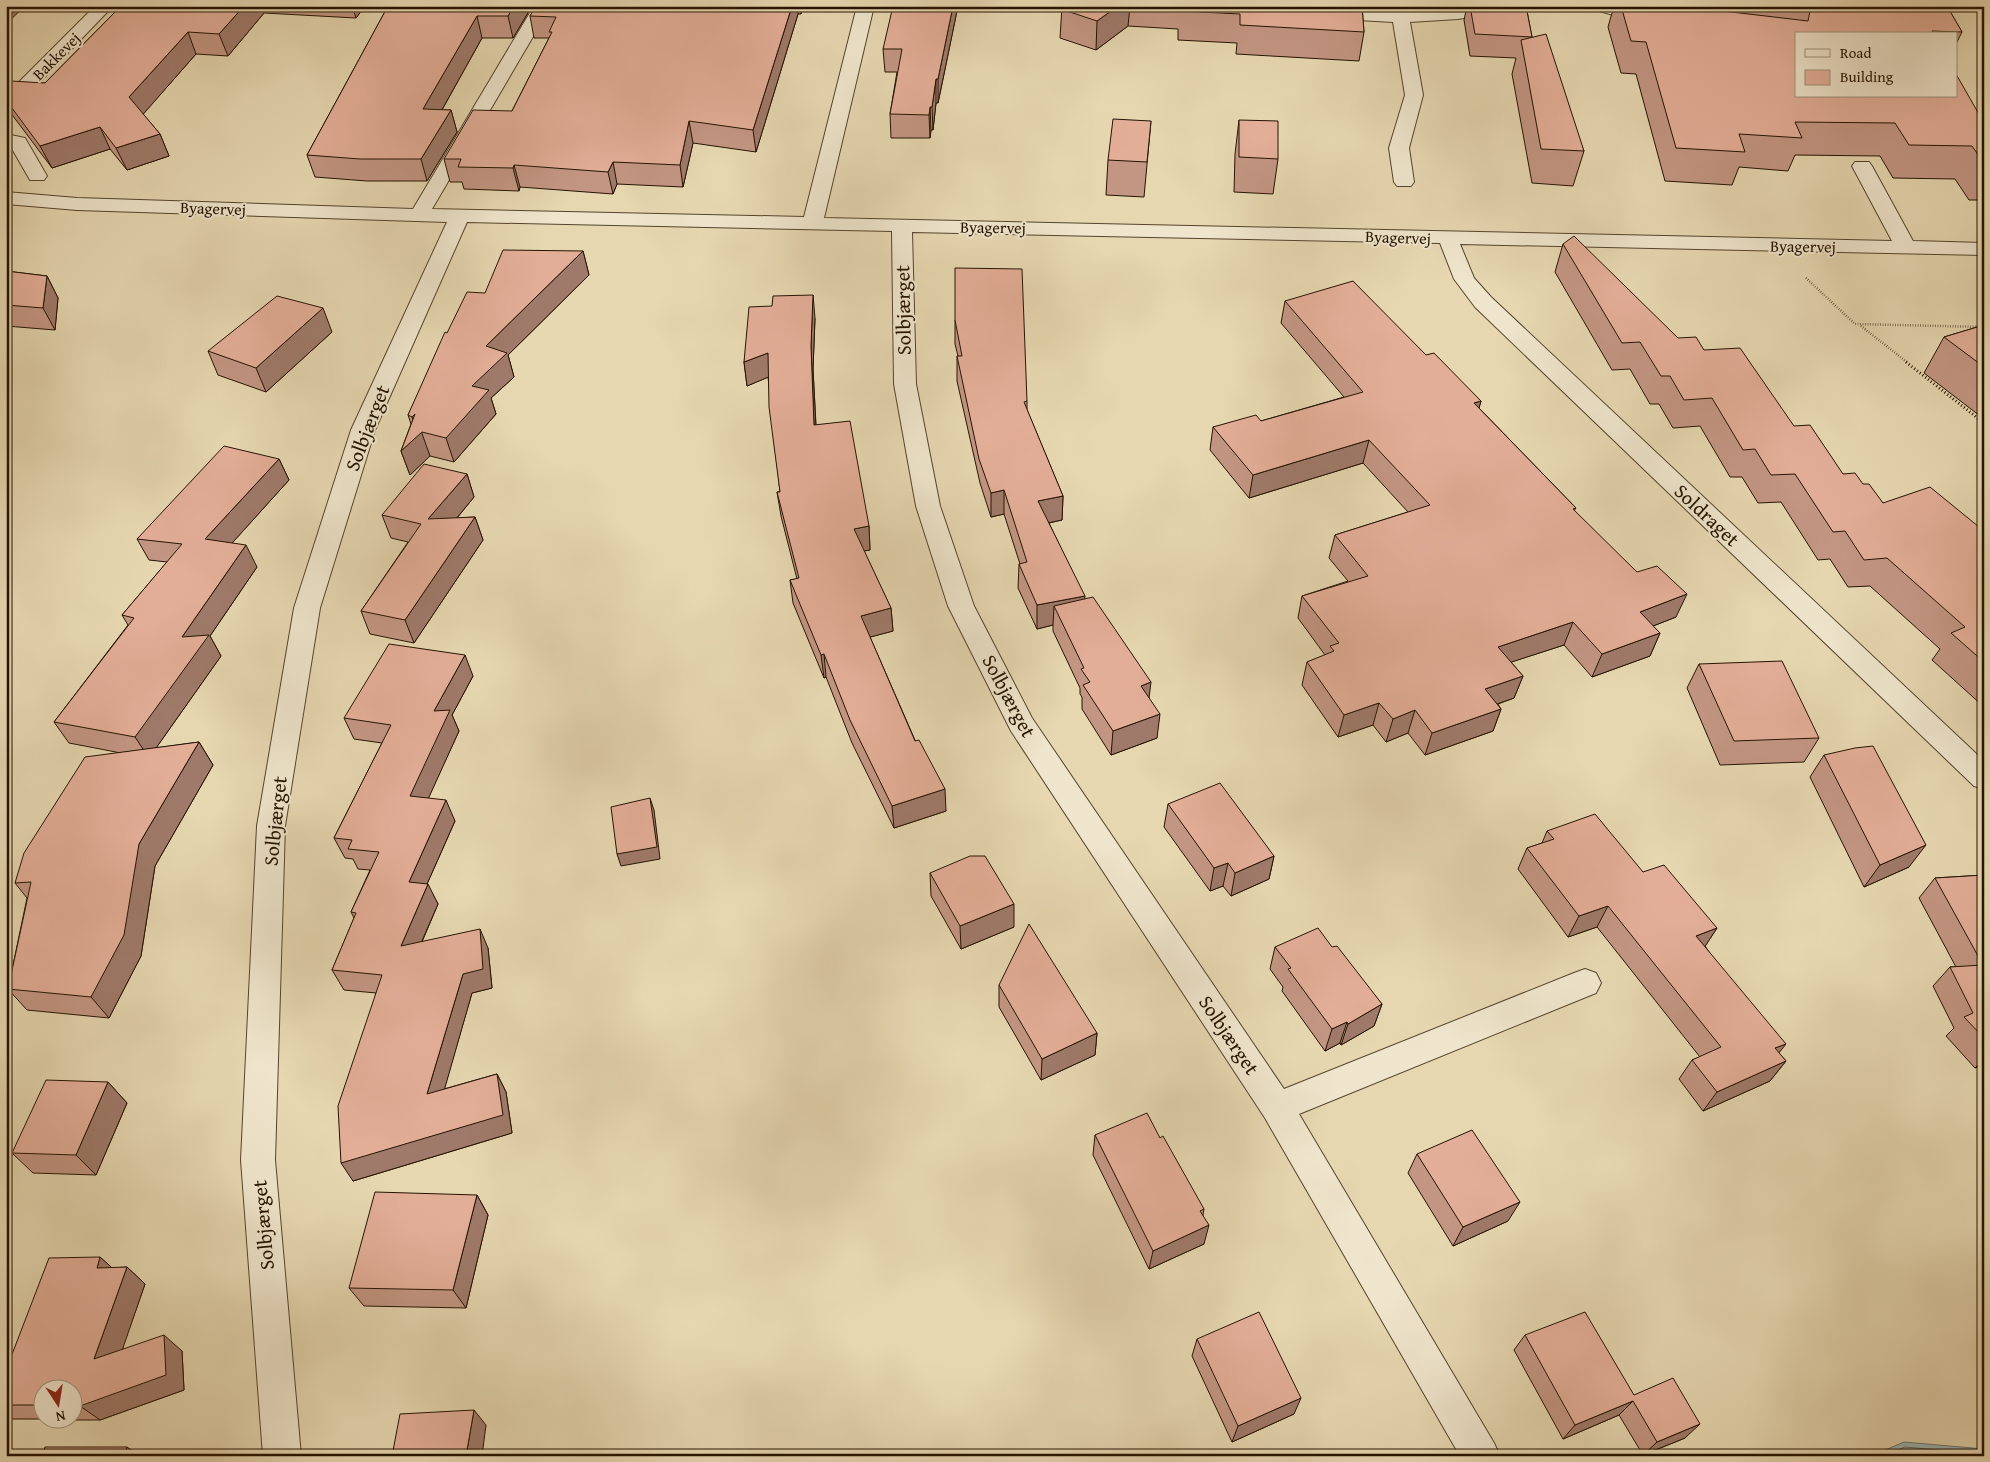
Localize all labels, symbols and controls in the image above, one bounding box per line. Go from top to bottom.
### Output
street label: Bakkevej [26,26,86,86]
legend [1795,32,1958,98]
text: Road [1840,42,1871,63]
text: Building [1840,66,1894,87]
street label: Byagervej [180,195,246,221]
street label: Byagervej [960,214,1026,240]
street label: Byagervej [1365,224,1431,250]
street label: Byagervej [1770,233,1836,259]
street label: Solbjærget [887,265,918,355]
street label: Solbjærget [337,381,396,475]
street label: Soldraget [1668,477,1747,553]
street label: Solbjærget [975,649,1043,742]
street label: Solbjærget [255,775,294,867]
street label: Solbjærget [1192,989,1267,1080]
street label: Solbjærget [244,1179,281,1271]
north arrow [32,1380,82,1430]
text: N [53,1406,67,1428]

